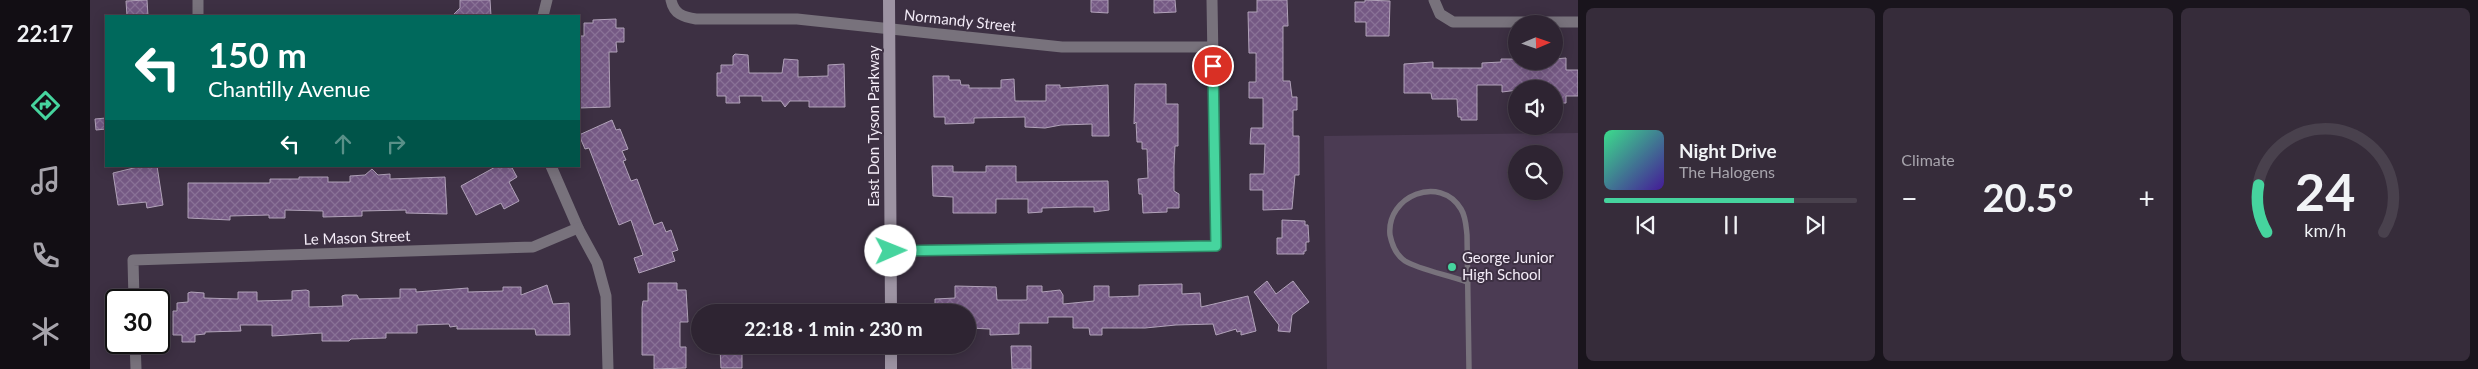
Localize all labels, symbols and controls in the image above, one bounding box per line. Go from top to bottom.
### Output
street label: Normandy Street [903,5,1018,35]
north arrow [1508,15,1562,70]
map controls [1508,15,1563,200]
text: 22:17 [17,20,73,47]
text: 150 m [208,33,307,75]
icon: left [125,35,190,100]
street label: East Don Tyson Parkway [864,45,882,207]
pin [1192,45,1234,87]
icon: arrive [1199,52,1227,80]
text: Chantilly Avenue [208,75,371,102]
button: sound [1508,80,1563,135]
icon: directions [28,88,63,123]
icon: left [276,130,304,158]
icon: ahead [329,130,357,158]
icon: right [382,130,410,158]
text: Night Drive [1679,139,1777,162]
button: search [1508,145,1563,200]
text: Climate [1901,150,1955,169]
text: 24 [2295,160,2355,222]
text: The Halogens [1679,162,1775,181]
icon: music [28,163,63,198]
text: 20.5° [1983,174,2073,220]
text: − [1901,181,1918,215]
text: + [2138,181,2155,215]
icon: previous [1632,211,1660,239]
icon: pause [1717,211,1745,239]
icon: next [1801,211,1829,239]
text: km/h [2304,219,2346,241]
position arrow [864,224,916,276]
street label: Le Mason Street [303,226,411,248]
icon: phone [28,238,63,273]
place label: George Junior High School [1462,248,1555,283]
marker: George Junior High School [1446,261,1458,273]
speed limit sign: 30 [105,289,170,354]
icon: climate [28,314,63,349]
text: 22:18 · 1 min · 230 m [744,317,923,340]

